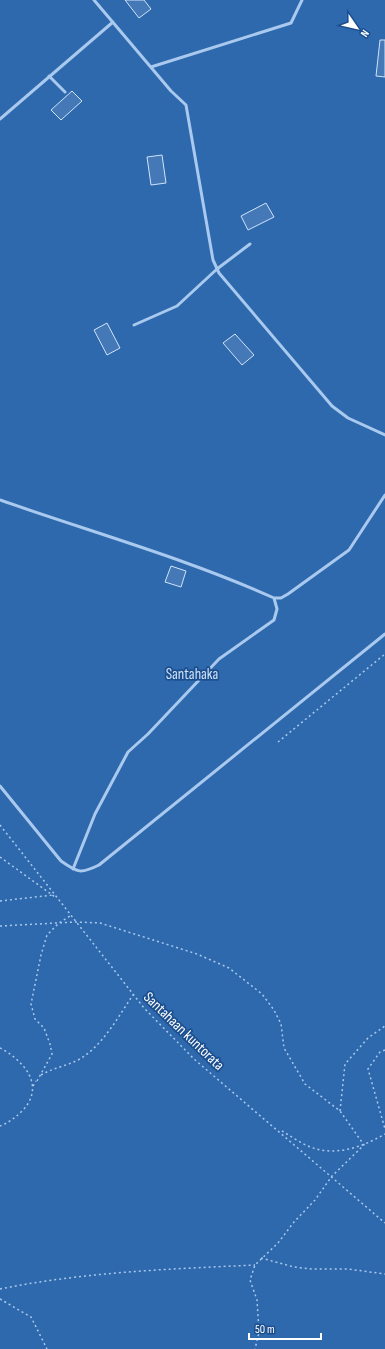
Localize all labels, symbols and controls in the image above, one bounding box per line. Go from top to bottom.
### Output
north arrow [337,8,377,48]
text: N [358,27,372,39]
park label: Santahaka [166,665,219,684]
street label: Santahaan kuntorata [139,988,228,1075]
scale bar [249,1315,321,1341]
text: 50 m [255,1322,275,1337]

